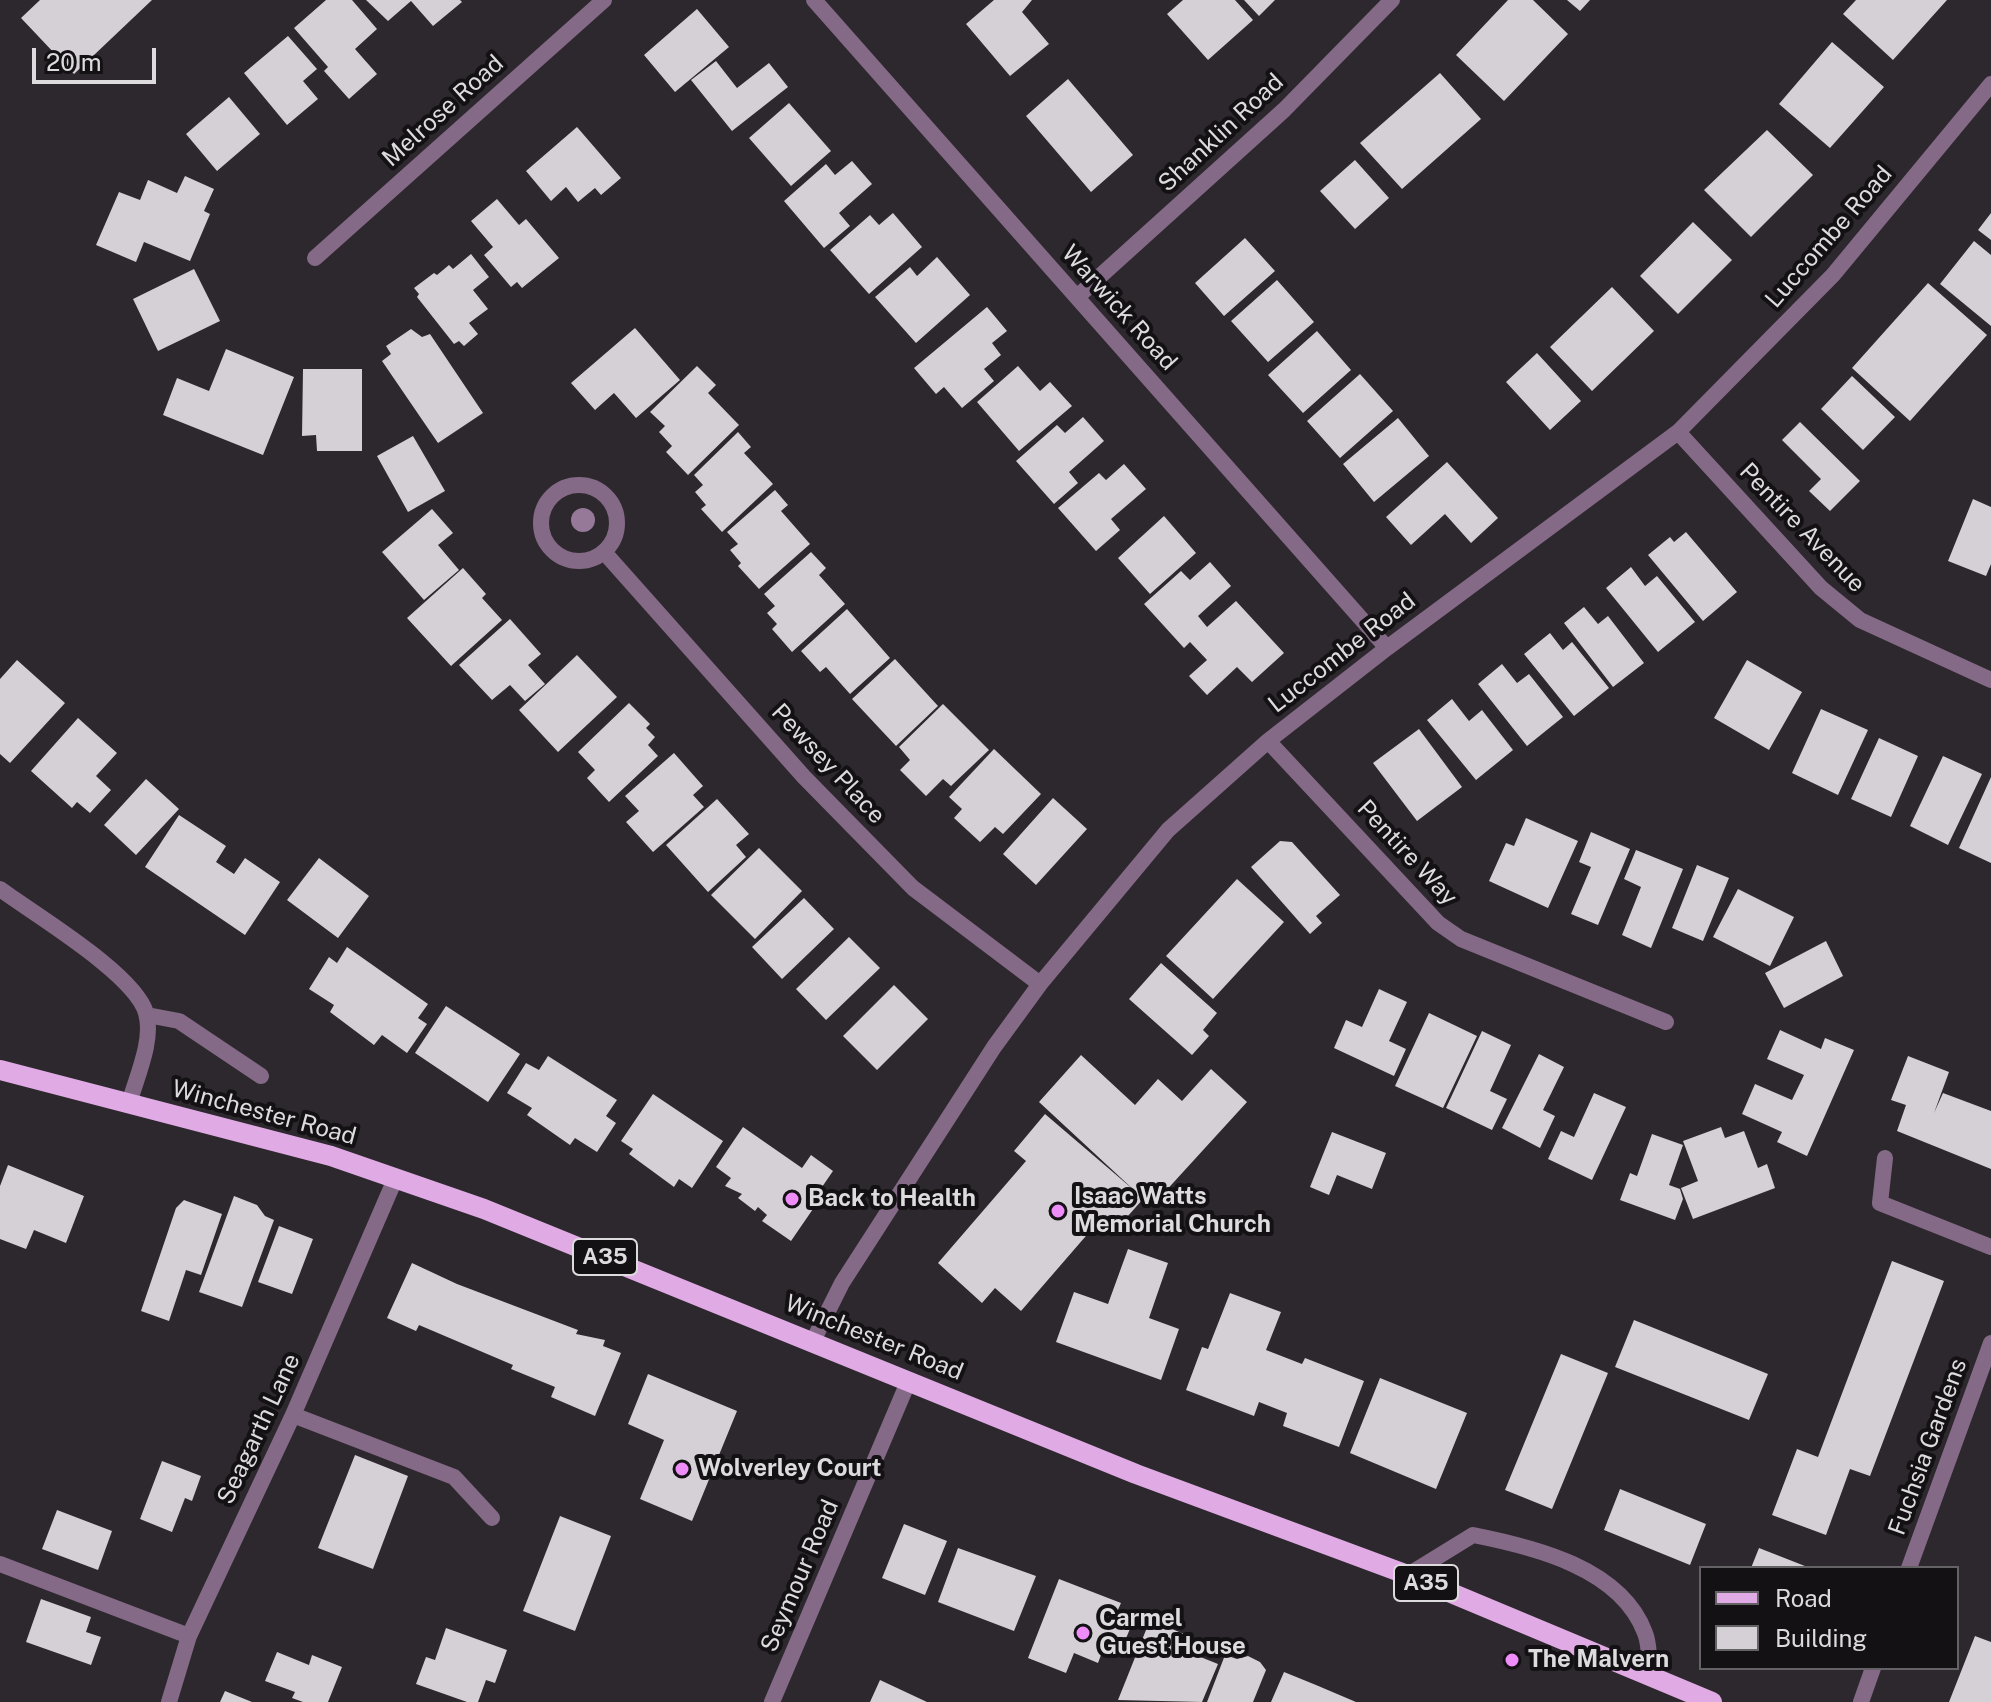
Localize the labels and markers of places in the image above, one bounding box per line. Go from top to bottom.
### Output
place label: Isaac Watts Memorial Church [1074,1183,1271,1239]
place label: Back to Health [808,1185,976,1213]
marker: Back to Health [783,1190,801,1208]
marker: Isaac Watts Memorial Church [1049,1202,1067,1220]
place label: Wolverley Court [698,1455,882,1483]
marker: Wolverley Court [673,1460,691,1478]
place label: Carmel Guest House [1099,1605,1246,1661]
marker: Carmel Guest House [1074,1624,1092,1642]
place label: The Malvern [1528,1646,1669,1674]
marker: The Malvern [1503,1651,1521,1669]

